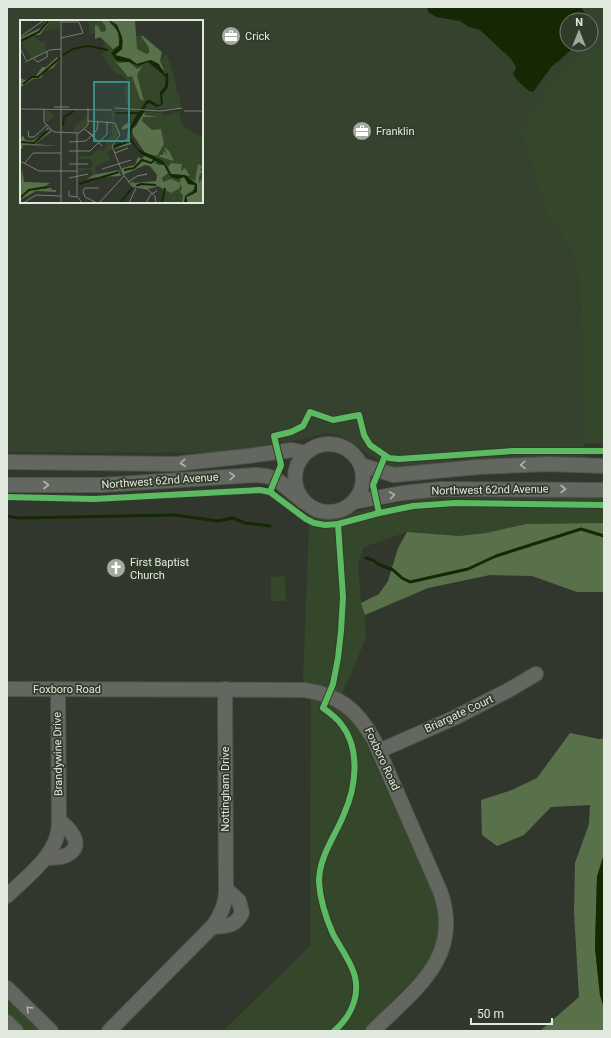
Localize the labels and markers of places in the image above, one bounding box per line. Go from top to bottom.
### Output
office icon: Crick [220,25,242,47]
place label: Crick [245,30,270,43]
office icon: Franklin [351,120,373,142]
place label: Franklin [376,125,415,138]
place label: First Baptist Church [130,556,189,582]
church icon: First Baptist Church [105,557,127,579]

